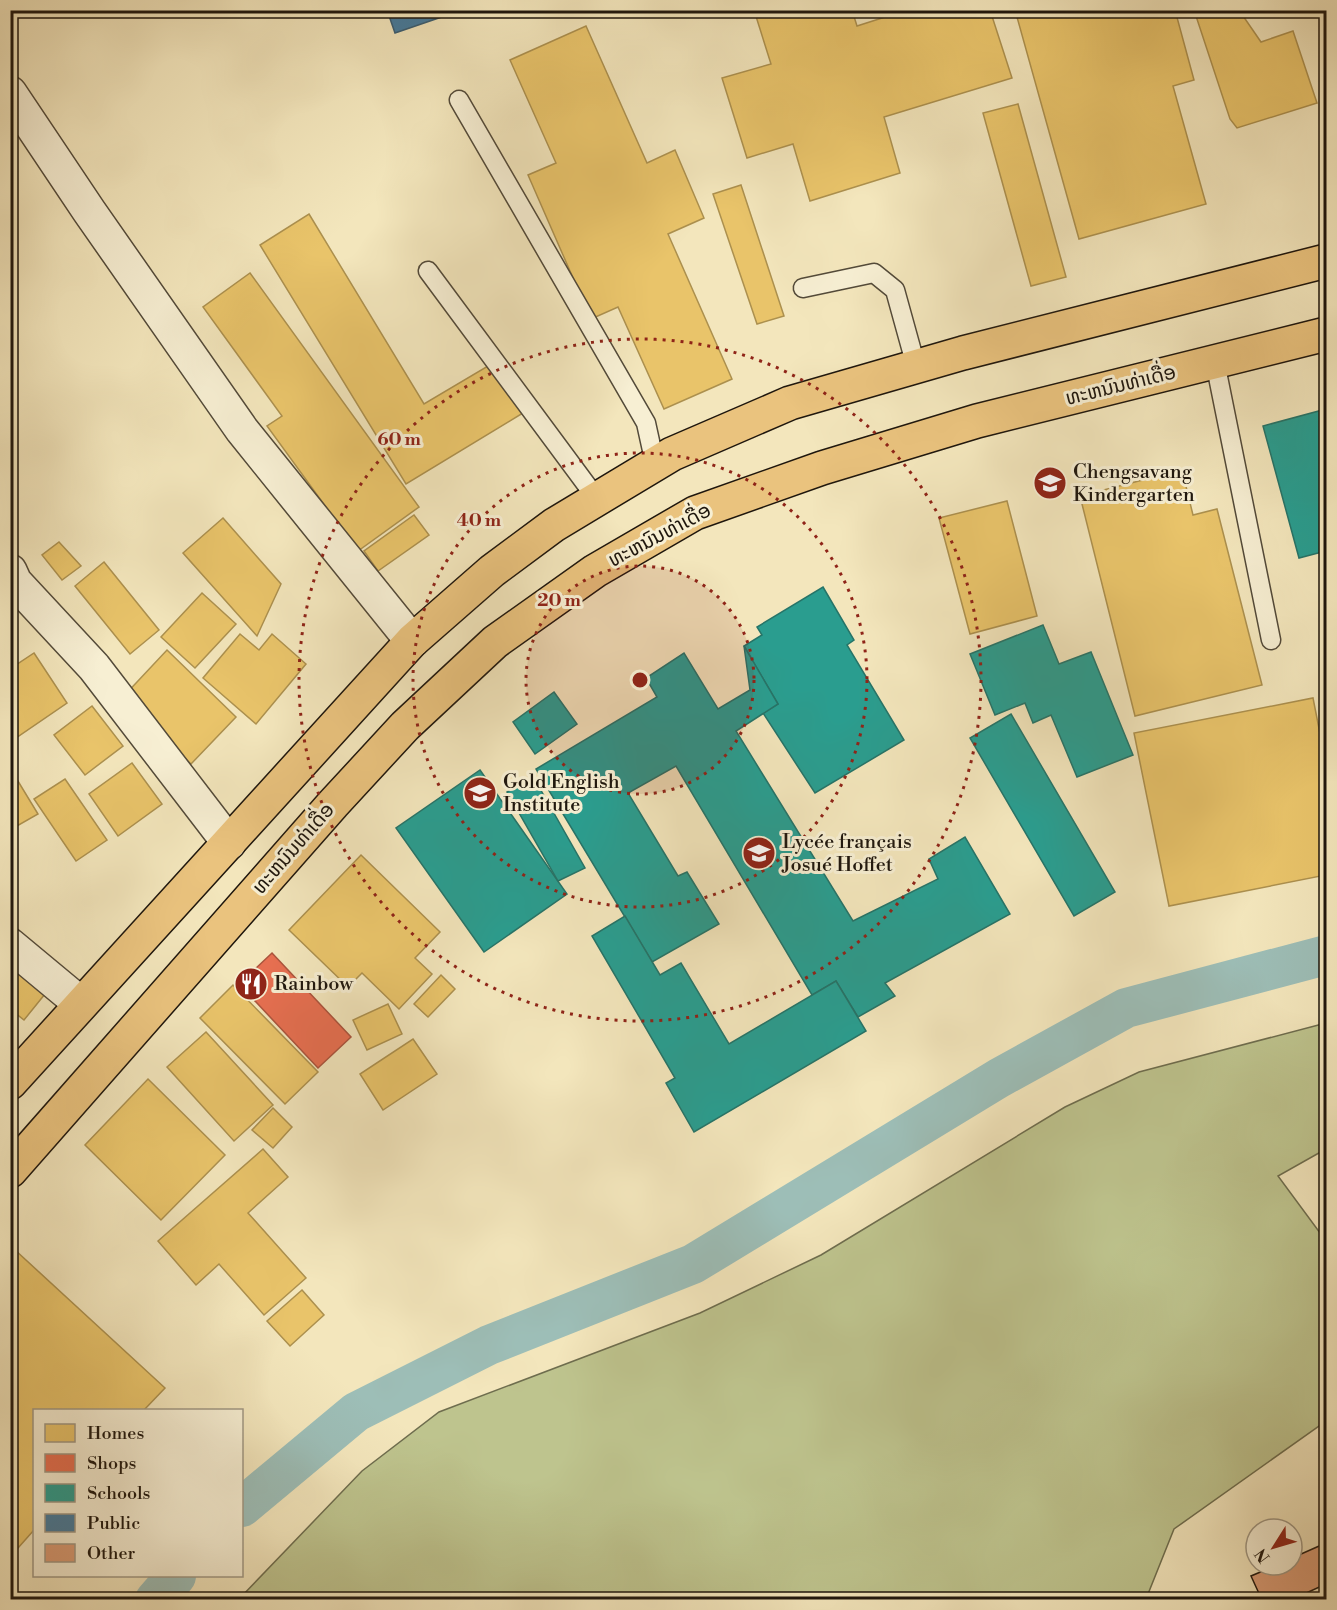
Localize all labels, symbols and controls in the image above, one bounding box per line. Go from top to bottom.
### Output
street label: ທະຫນົນທ່າເດື່ອ [1062,356,1179,412]
text: 60 m [377,428,421,451]
place label: Chengsavang Kindergarten [1073,460,1195,508]
school or university icon: Chengsavang Kindergarten [1032,465,1068,501]
street label: ທະຫນົນທ່າເດື່ອ [602,495,716,574]
text: 40 m [457,509,502,532]
text: 20 m [537,589,581,612]
centre of rings [630,670,650,690]
place label: Gold English Institute [503,770,620,818]
school or university icon: Gold English Institute [462,775,498,811]
street label: ທະຫນົນທ່າເດື່ອ [245,796,340,900]
place label: Lycée français Josué Hoffet [781,830,912,878]
school or university icon: Lycée français Josué Hoffet [741,835,777,871]
restaurant icon: Rainbow [233,966,269,1002]
place label: Rainbow [274,972,354,997]
legend [33,1409,243,1577]
text: Homes [87,1422,144,1445]
text: Shops [87,1452,137,1475]
text: Schools [87,1482,151,1505]
text: Public [87,1512,140,1535]
north arrow [1244,1517,1304,1577]
text: Other [87,1542,135,1565]
text: N [1251,1544,1275,1566]

